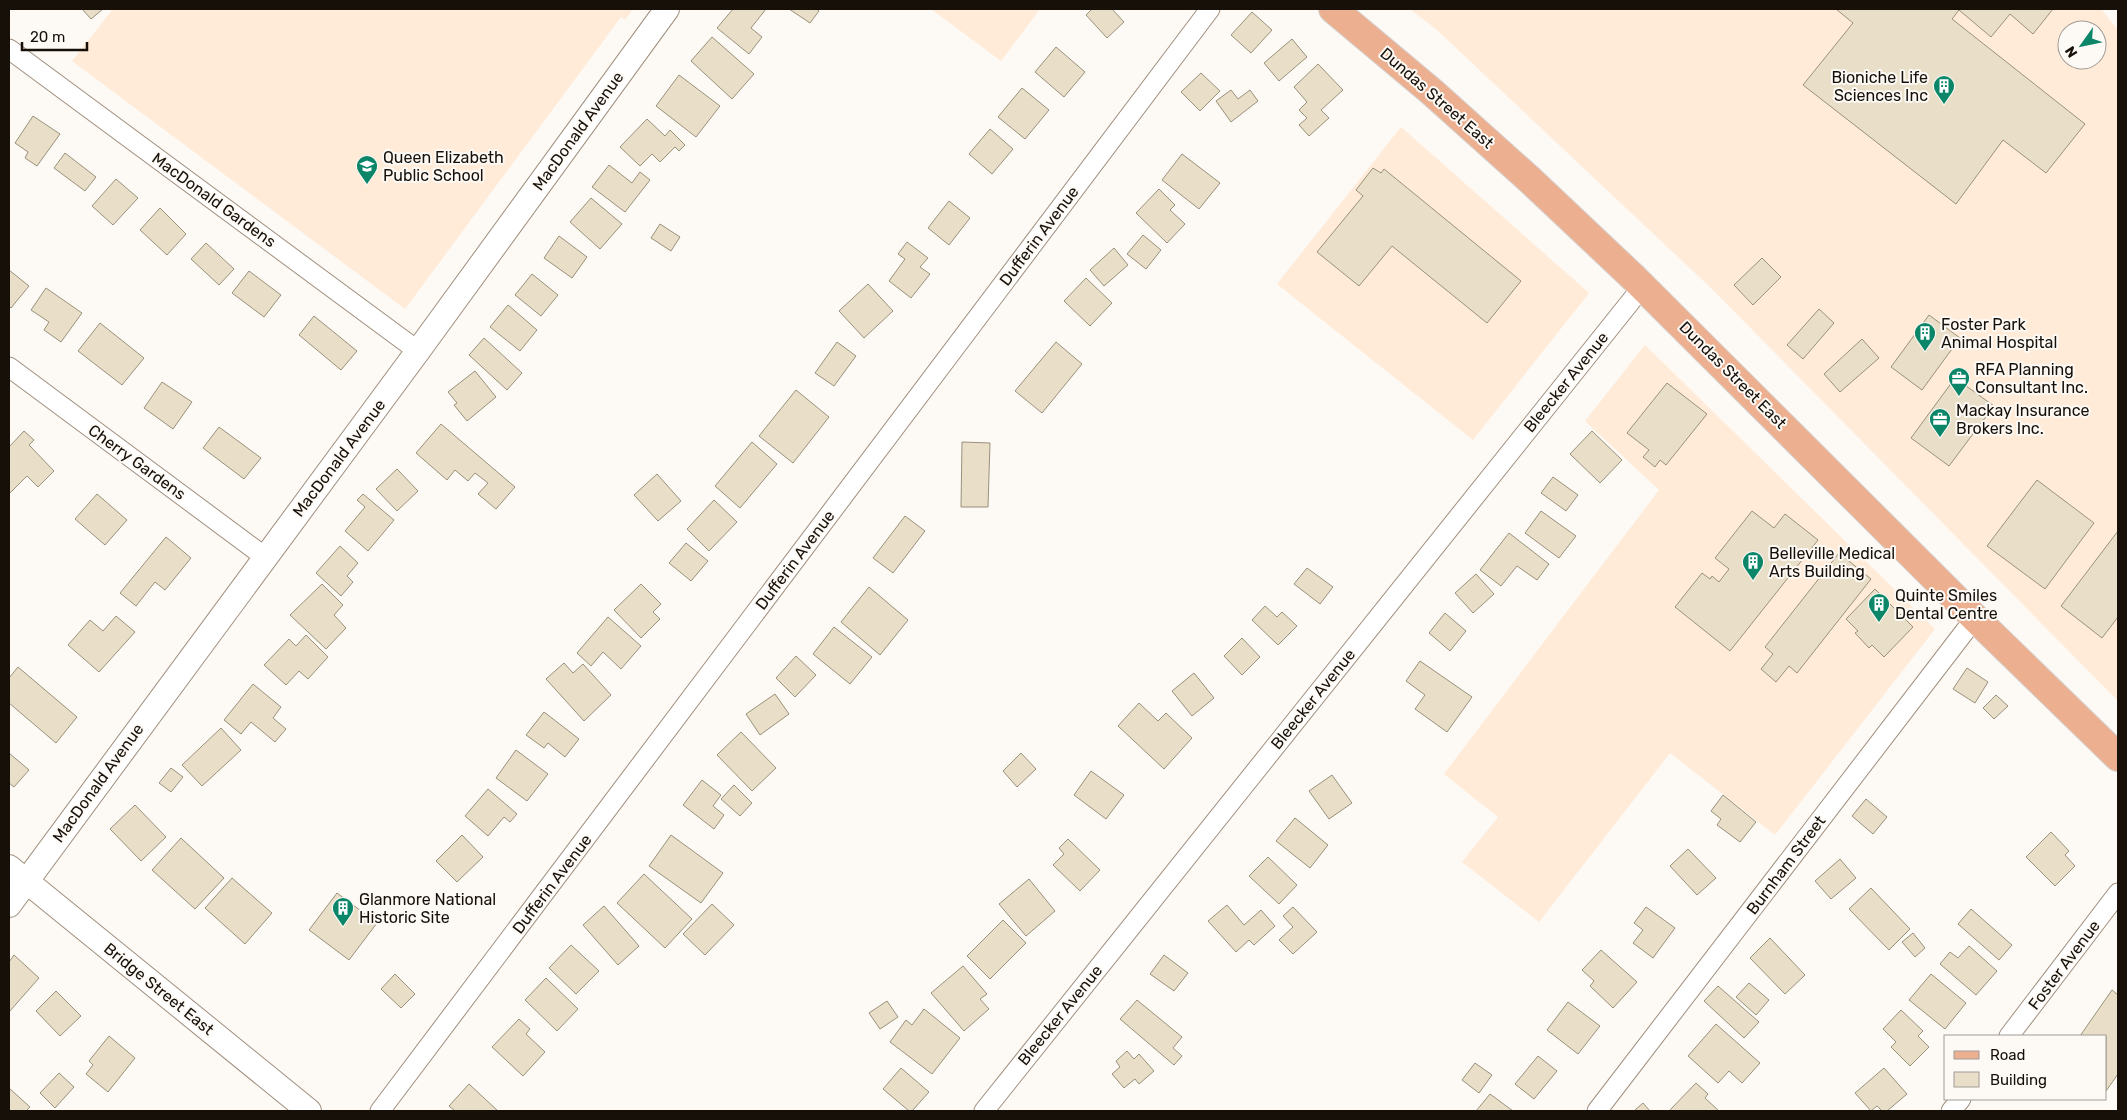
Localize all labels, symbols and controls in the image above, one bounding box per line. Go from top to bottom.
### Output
scale bar [22,20,88,52]
north arrow [2057,20,2107,70]
text: 20 m [30,28,65,46]
text: N [2062,43,2081,61]
street label: Dundas Street East [1376,44,1498,152]
street label: MacDonald Avenue [529,68,627,194]
place label: Bioniche Life Sciences Inc [1831,68,1928,105]
building icon: Bioniche Life Sciences Inc [1932,74,1956,105]
place label: Queen Elizabeth Public School [383,148,504,185]
street label: MacDonald Gardens [148,149,280,251]
school or university icon: Queen Elizabeth Public School [355,154,379,185]
street label: Dufferin Avenue [995,182,1083,290]
place label: Foster Park Animal Hospital [1941,315,2057,352]
street label: Dundas Street East [1675,317,1791,433]
building icon: Foster Park Animal Hospital [1913,321,1937,352]
street label: Bleecker Avenue [1520,328,1612,436]
place label: RFA Planning Consultant Inc. [1975,360,2088,397]
office icon: RFA Planning Consultant Inc. [1947,366,1971,397]
street label: MacDonald Avenue [289,396,389,520]
place label: Mackay Insurance Brokers Inc. [1956,401,2090,438]
office icon: Mackay Insurance Brokers Inc. [1928,407,1952,438]
street label: Cherry Gardens [85,420,189,504]
street label: Dufferin Avenue [751,506,839,614]
place label: Belleville Medical Arts Building [1769,544,1895,581]
building icon: Belleville Medical Arts Building [1741,550,1765,581]
place label: Quinte Smiles Dental Centre [1895,586,1998,623]
building icon: Quinte Smiles Dental Centre [1867,592,1891,623]
street label: Bleecker Avenue [1267,645,1359,753]
street label: MacDonald Avenue [49,720,147,846]
street label: Burnham Street [1743,812,1829,918]
street label: Dufferin Avenue [508,830,596,938]
place label: Glanmore National Historic Site [359,890,496,927]
building icon: Glanmore National Historic Site [331,896,355,927]
street label: Foster Avenue [2024,917,2104,1013]
street label: Bridge Street East [100,939,218,1039]
street label: Bleecker Avenue [1014,961,1106,1069]
legend [1944,1035,2107,1100]
text: Road [1990,1046,2026,1064]
text: Building [1990,1071,2047,1089]

